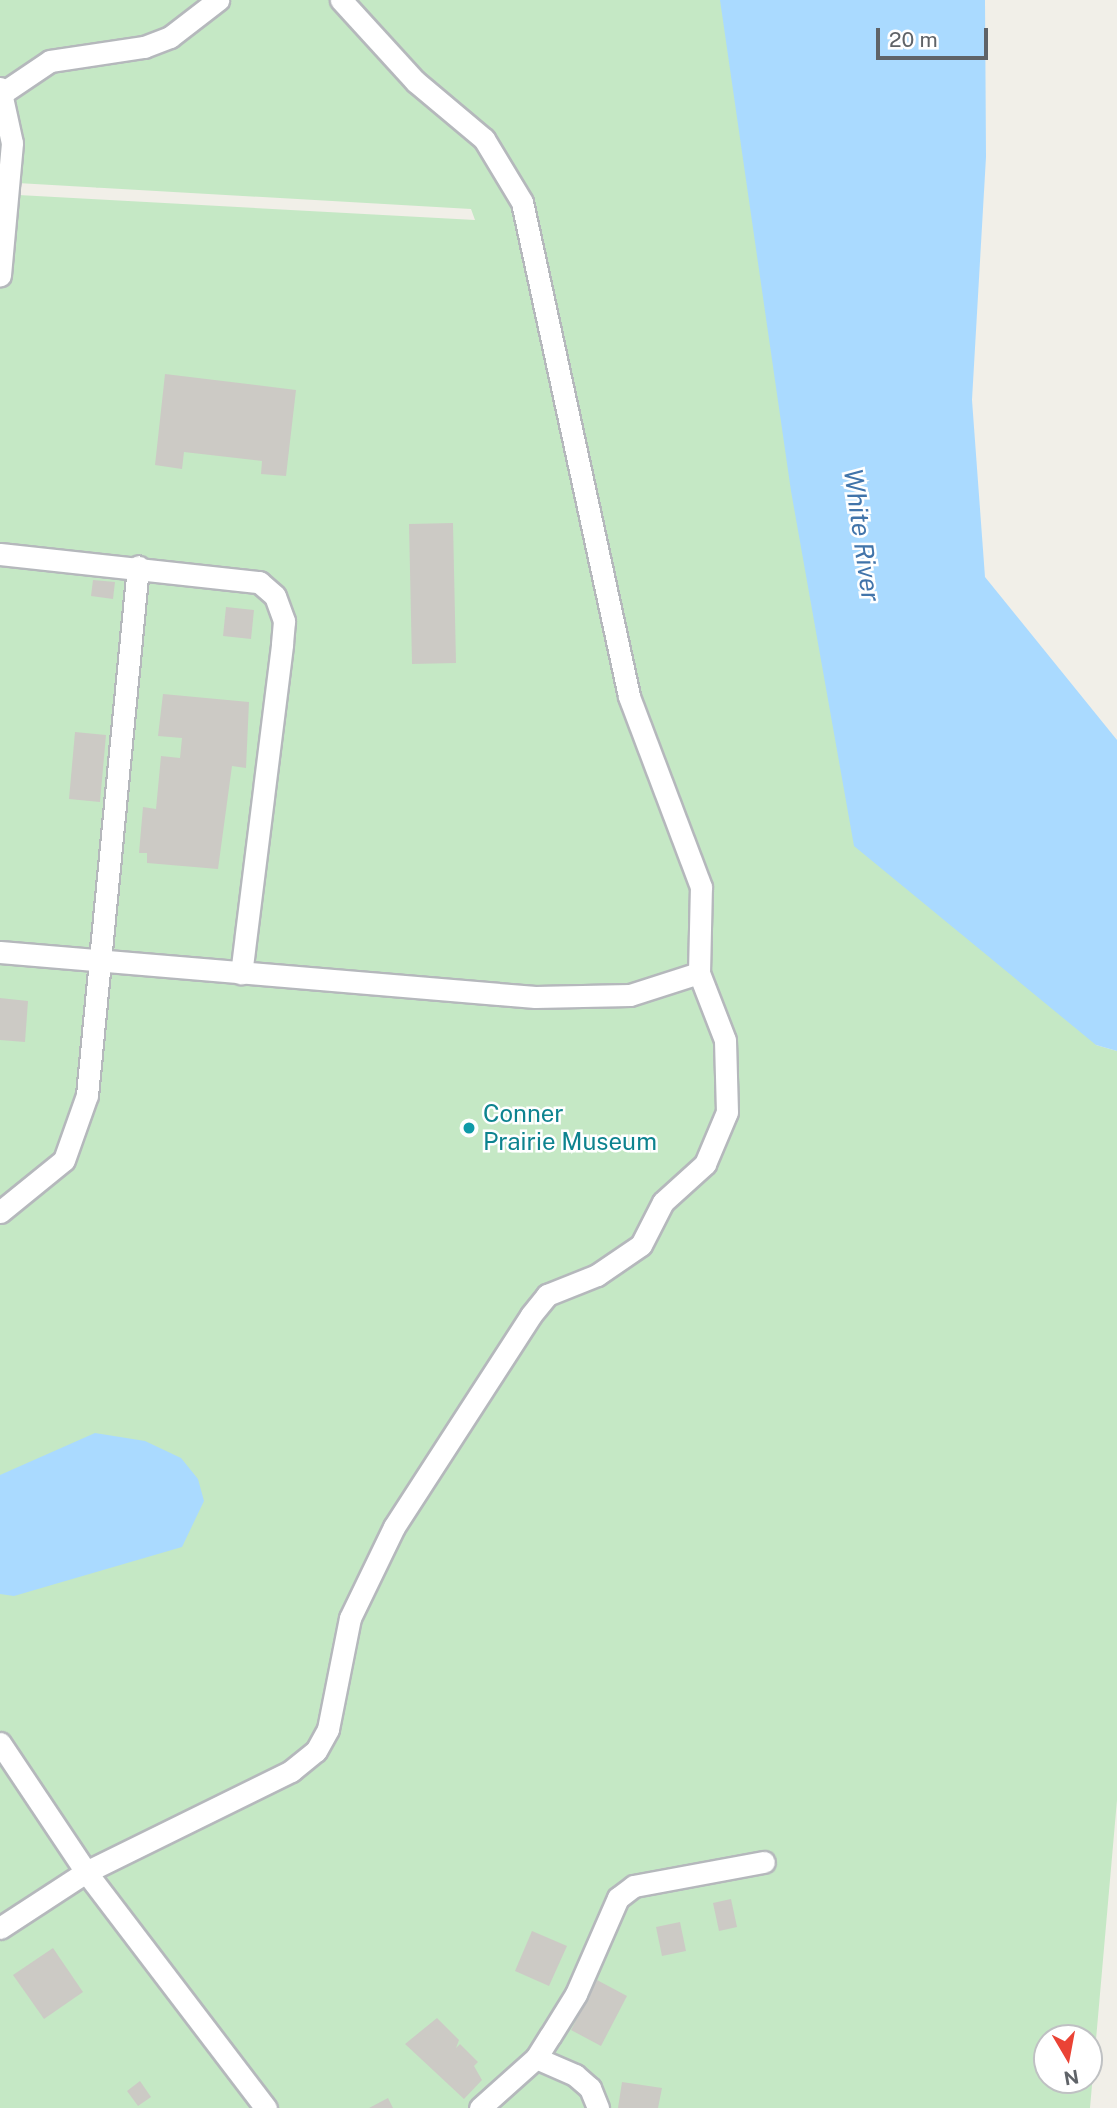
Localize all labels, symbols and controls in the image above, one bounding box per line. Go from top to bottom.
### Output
scale bar [879,14,991,58]
text: 20 m [889,27,938,52]
water label: White River [837,467,887,603]
place label: Conner Prairie Museum [483,1100,657,1156]
marker: Conner Prairie Museum [461,1120,477,1136]
north arrow [1033,2024,1103,2094]
text: N [1062,2066,1081,2090]

